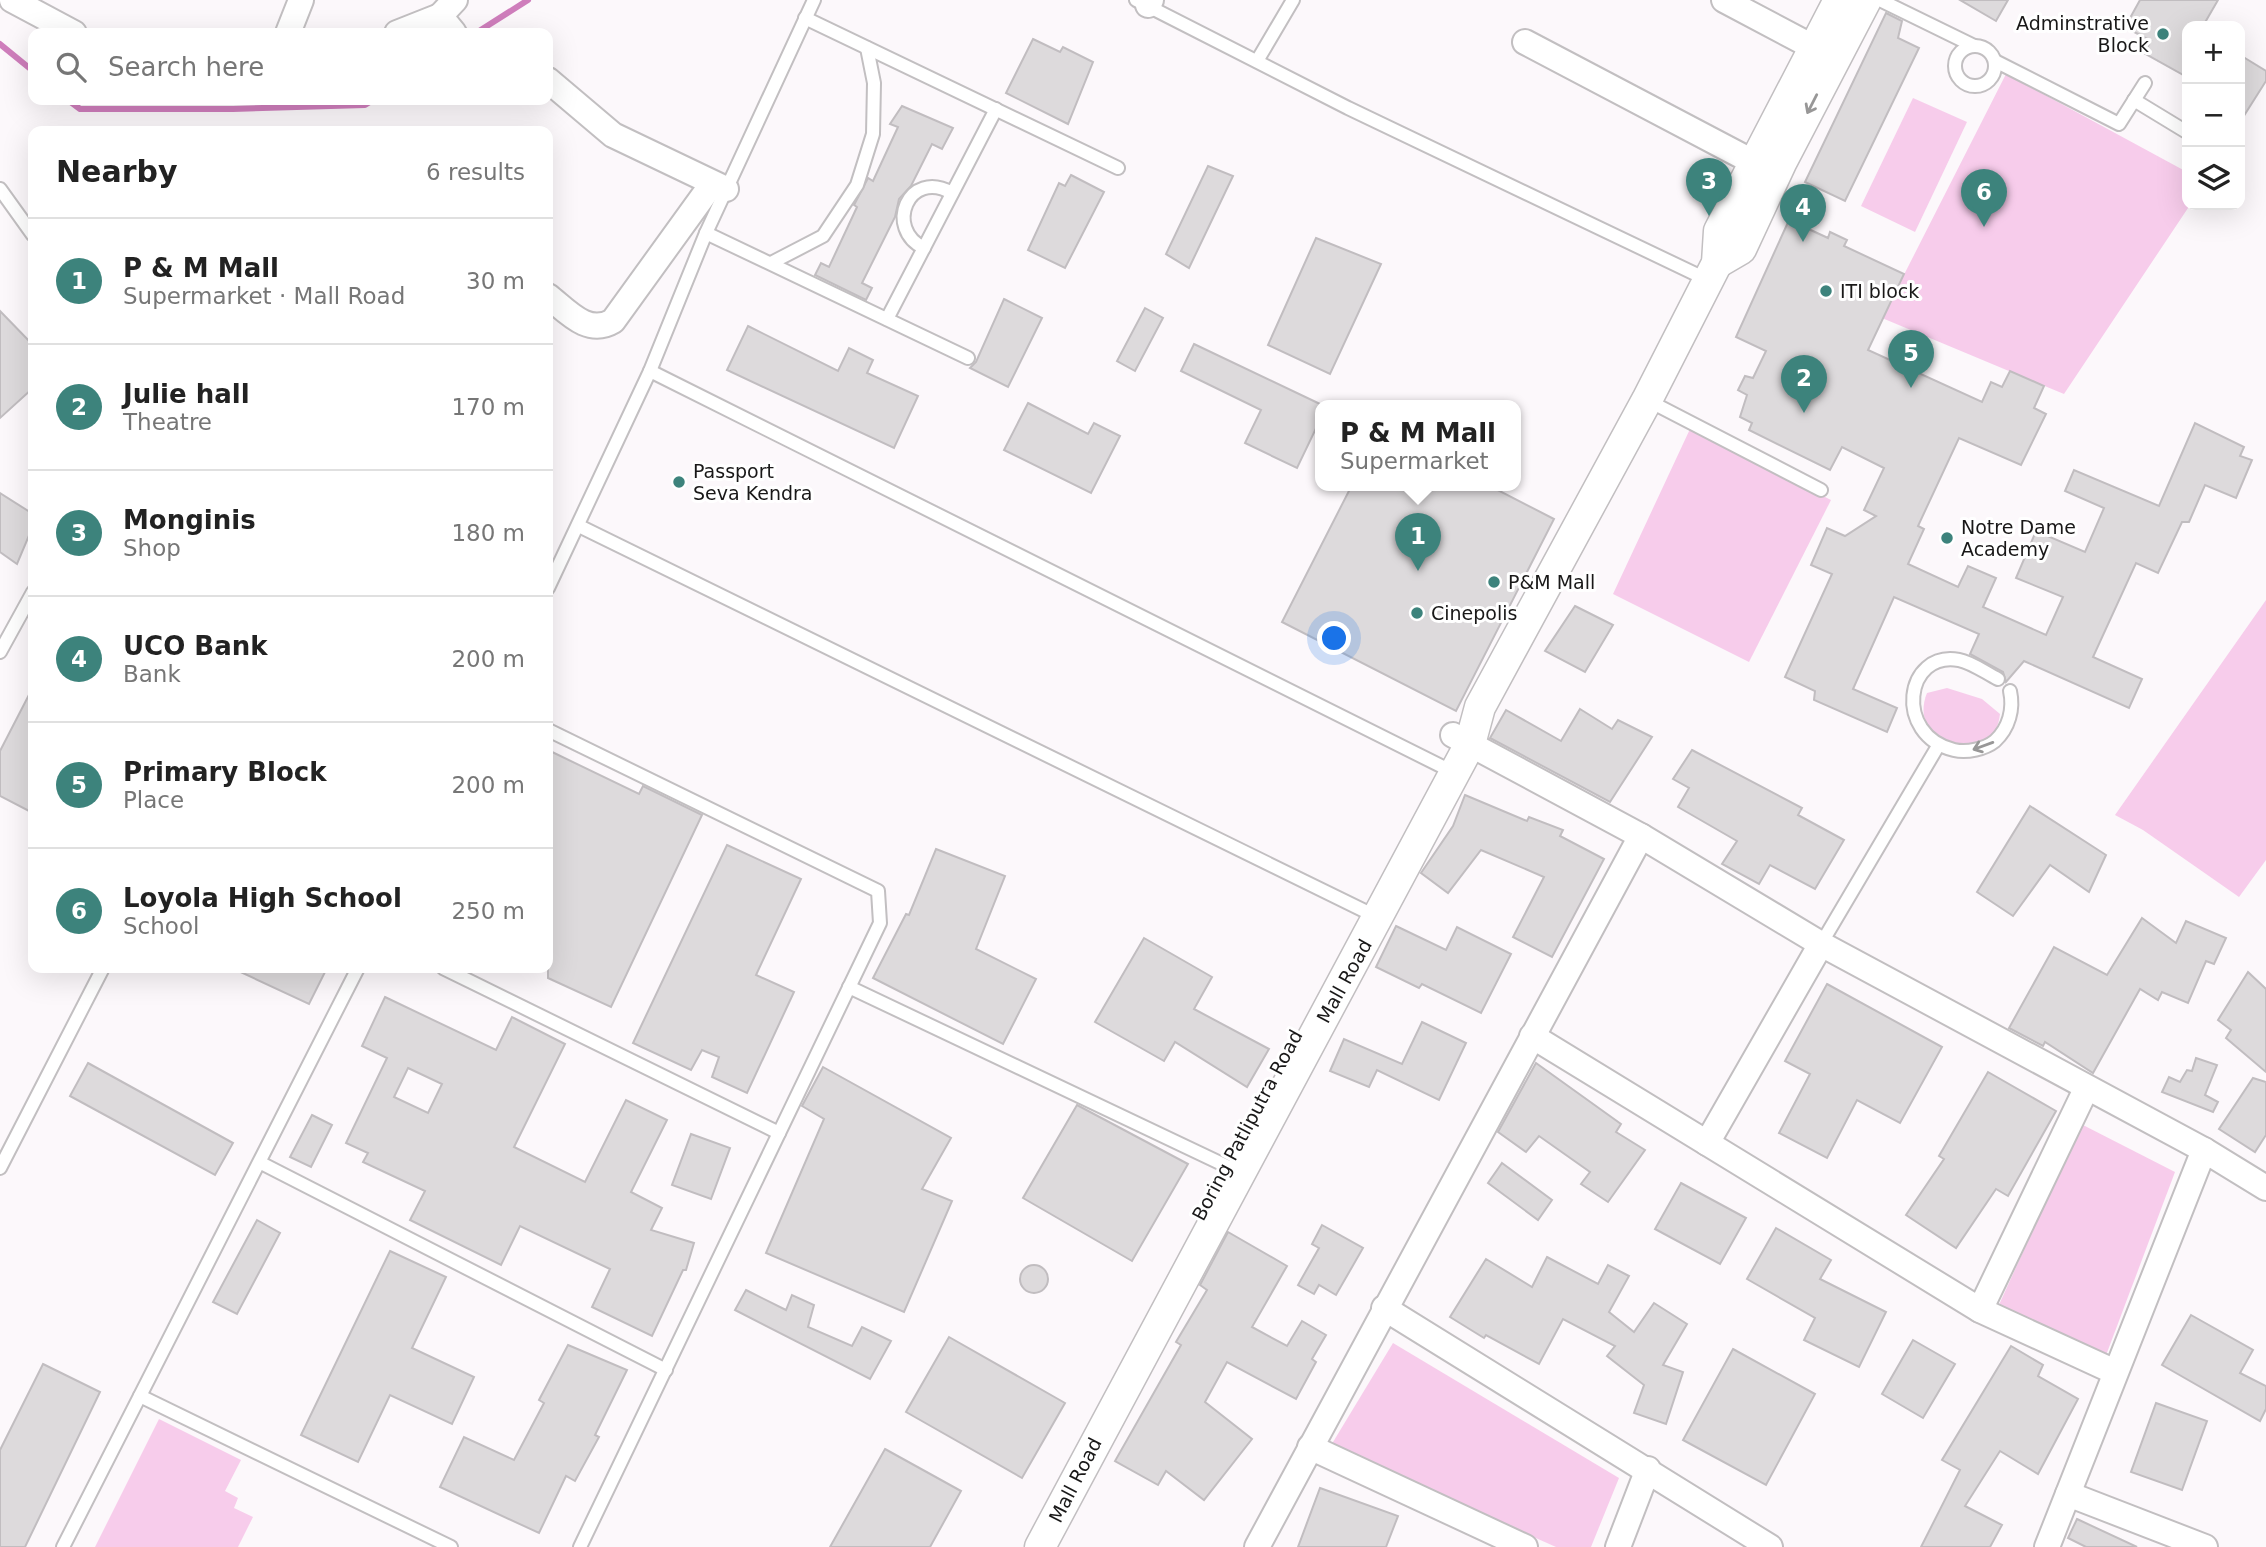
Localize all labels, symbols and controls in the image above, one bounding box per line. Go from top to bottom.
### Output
place label: Adminstrative Block [2016,12,2149,56]
map controls [2182,21,2245,210]
button: + [2182,21,2245,84]
marker: Adminstrative Block [2155,26,2171,42]
search box [28,28,553,105]
icon: search [52,48,90,86]
text: Search here [108,52,264,82]
button: − [2182,84,2245,147]
one-way arrow [1804,93,1818,114]
button: layers [2182,147,2245,210]
text: Nearby [56,154,178,189]
pin: 3 [1686,158,1732,216]
text: 6 results [426,159,525,185]
pin: 6 [1961,169,2007,227]
pin: 4 [1780,184,1826,242]
text: P & M Mall [123,253,279,283]
text: 1 [71,268,87,294]
text: 30 m [466,268,525,294]
place label: ITI block [1840,280,1919,302]
text: Supermarket · Mall Road [123,283,405,309]
marker: ITI block [1818,283,1834,299]
pin: 5 [1888,330,1934,388]
pin: 2 [1781,355,1827,413]
text: Julie hall [123,379,250,409]
text: 2 [71,394,87,420]
text: 170 m [451,394,525,420]
popup [1315,400,1521,491]
text: Theatre [123,409,212,435]
text: P & M Mall [1340,418,1496,448]
text: Supermarket [1340,448,1489,474]
place label: Passport Seva Kendra [693,460,812,504]
marker: Passport Seva Kendra [671,474,687,490]
text: Monginis [123,505,256,535]
pin: 1 [1395,513,1441,571]
place label: Notre Dame Academy [1961,516,2076,560]
text: 3 [71,520,87,546]
text: 180 m [451,520,525,546]
marker: Notre Dame Academy [1939,530,1955,546]
text: Shop [123,535,181,561]
place label: P&M Mall [1508,571,1595,593]
marker: P&M Mall [1486,574,1502,590]
place label: Cinepolis [1431,602,1517,624]
marker: Cinepolis [1409,605,1425,621]
your location [1317,621,1351,655]
text: UCO Bank [123,631,268,661]
text: 4 [71,646,87,672]
text: 200 m [451,646,525,672]
text: Bank [123,661,181,687]
one-way arrow [1972,741,1994,753]
text: Primary Block [123,757,327,787]
text: 5 [71,772,87,798]
text: 200 m [451,772,525,798]
text: Place [123,787,184,813]
text: Loyola High School [123,883,402,913]
text: 6 [71,898,87,924]
text: 250 m [451,898,525,924]
text: School [123,913,199,939]
street label: Mall Road [1312,935,1376,1027]
street label: Boring Patliputra Road [1187,1026,1307,1224]
street label: Mall Road [1044,1434,1106,1526]

